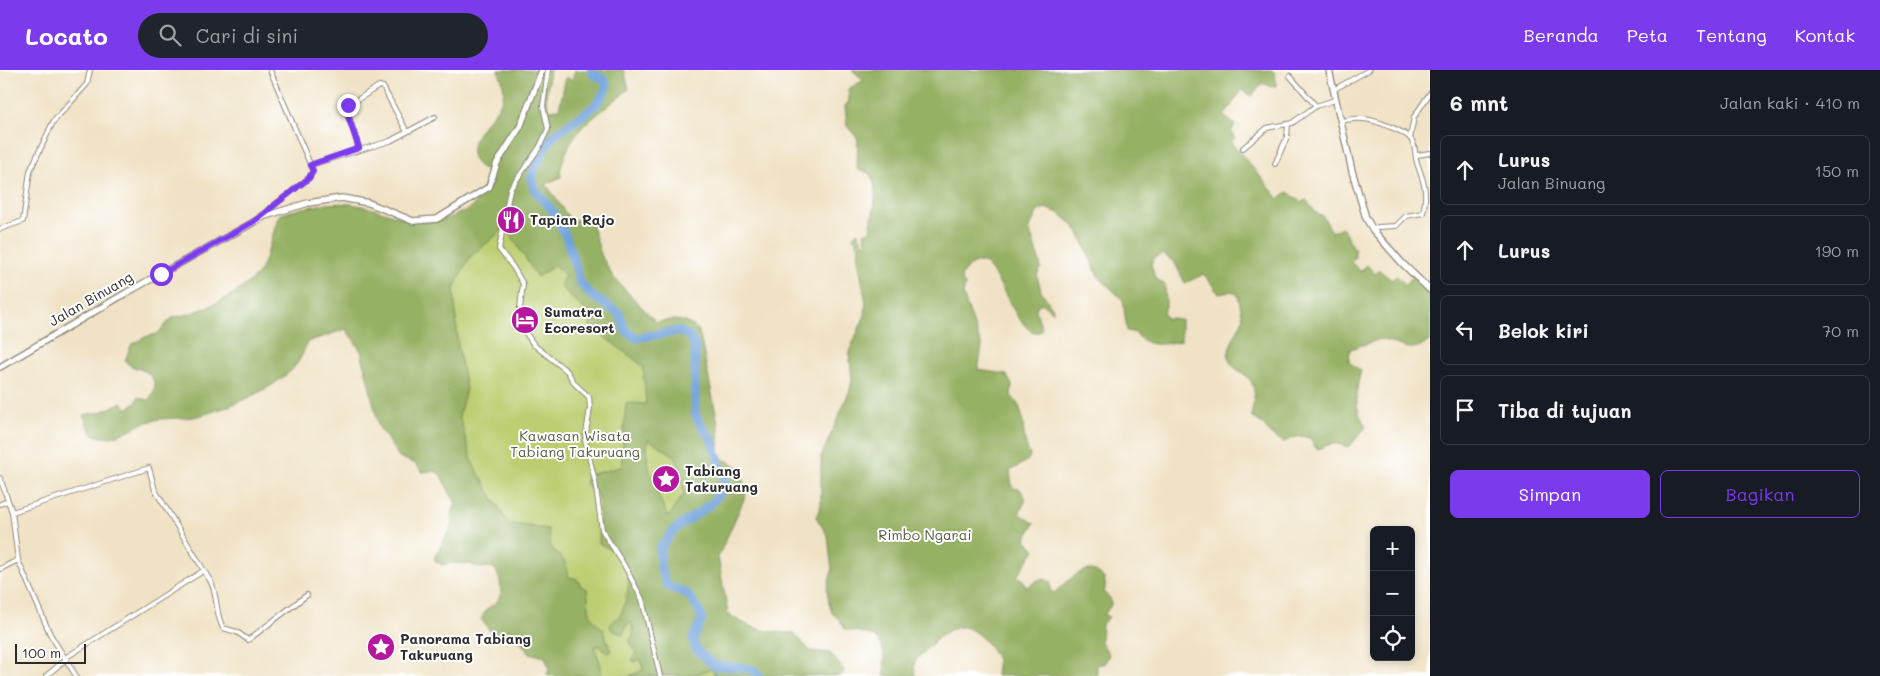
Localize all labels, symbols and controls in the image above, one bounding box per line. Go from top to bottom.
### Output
search box [138,13,488,58]
text: Locato [25,20,108,51]
icon: search [156,21,184,49]
text: Cari di sini [196,23,298,48]
text: Beranda [1524,23,1599,47]
text: Peta [1627,23,1668,47]
text: Tentang [1696,23,1767,47]
text: Kontak [1795,23,1855,47]
text: 6 mnt [1450,89,1508,116]
text: Jalan kaki · 410 m [1720,92,1860,113]
route end [337,94,360,117]
text: Lurus [1498,147,1550,172]
icon: ahead [1451,156,1479,184]
text: 150 m [1815,160,1859,181]
text: Jalan Binuang [1498,172,1605,193]
restaurant icon: Tapian Rajo [496,205,526,235]
place label: Tapian Rajo [530,210,615,229]
icon: ahead [1451,236,1479,264]
text: Lurus [1498,238,1550,263]
text: 190 m [1815,240,1859,261]
route start [150,263,173,286]
street label: Jalan Binuang [45,267,136,330]
place label: Sumatra Ecoresort [544,302,615,337]
hotel icon: Sumatra Ecoresort [510,305,540,335]
icon: left [1451,316,1479,344]
text: Belok kiri [1498,318,1589,343]
text: 70 m [1822,320,1859,341]
icon: arrive [1451,396,1479,424]
text: Tiba di tujuan [1498,398,1631,423]
park label: Kawasan Wisata Tabiang Takuruang [510,426,640,461]
place label: Tabiang Takuruang [685,461,758,496]
place icon: Tabiang Takuruang [651,464,681,494]
button: Simpan [1450,470,1650,518]
button: Bagikan [1660,470,1860,518]
park label: Rimbo Ngarai [878,525,972,544]
map controls [1370,526,1415,661]
button: + [1370,526,1415,571]
button: − [1370,571,1415,616]
button: locate [1370,616,1415,661]
place label: Panorama Tabiang Takuruang [400,629,531,664]
place icon: Panorama Tabiang Takuruang [366,632,396,662]
scale bar [15,641,86,664]
text: 100 m [22,643,61,662]

